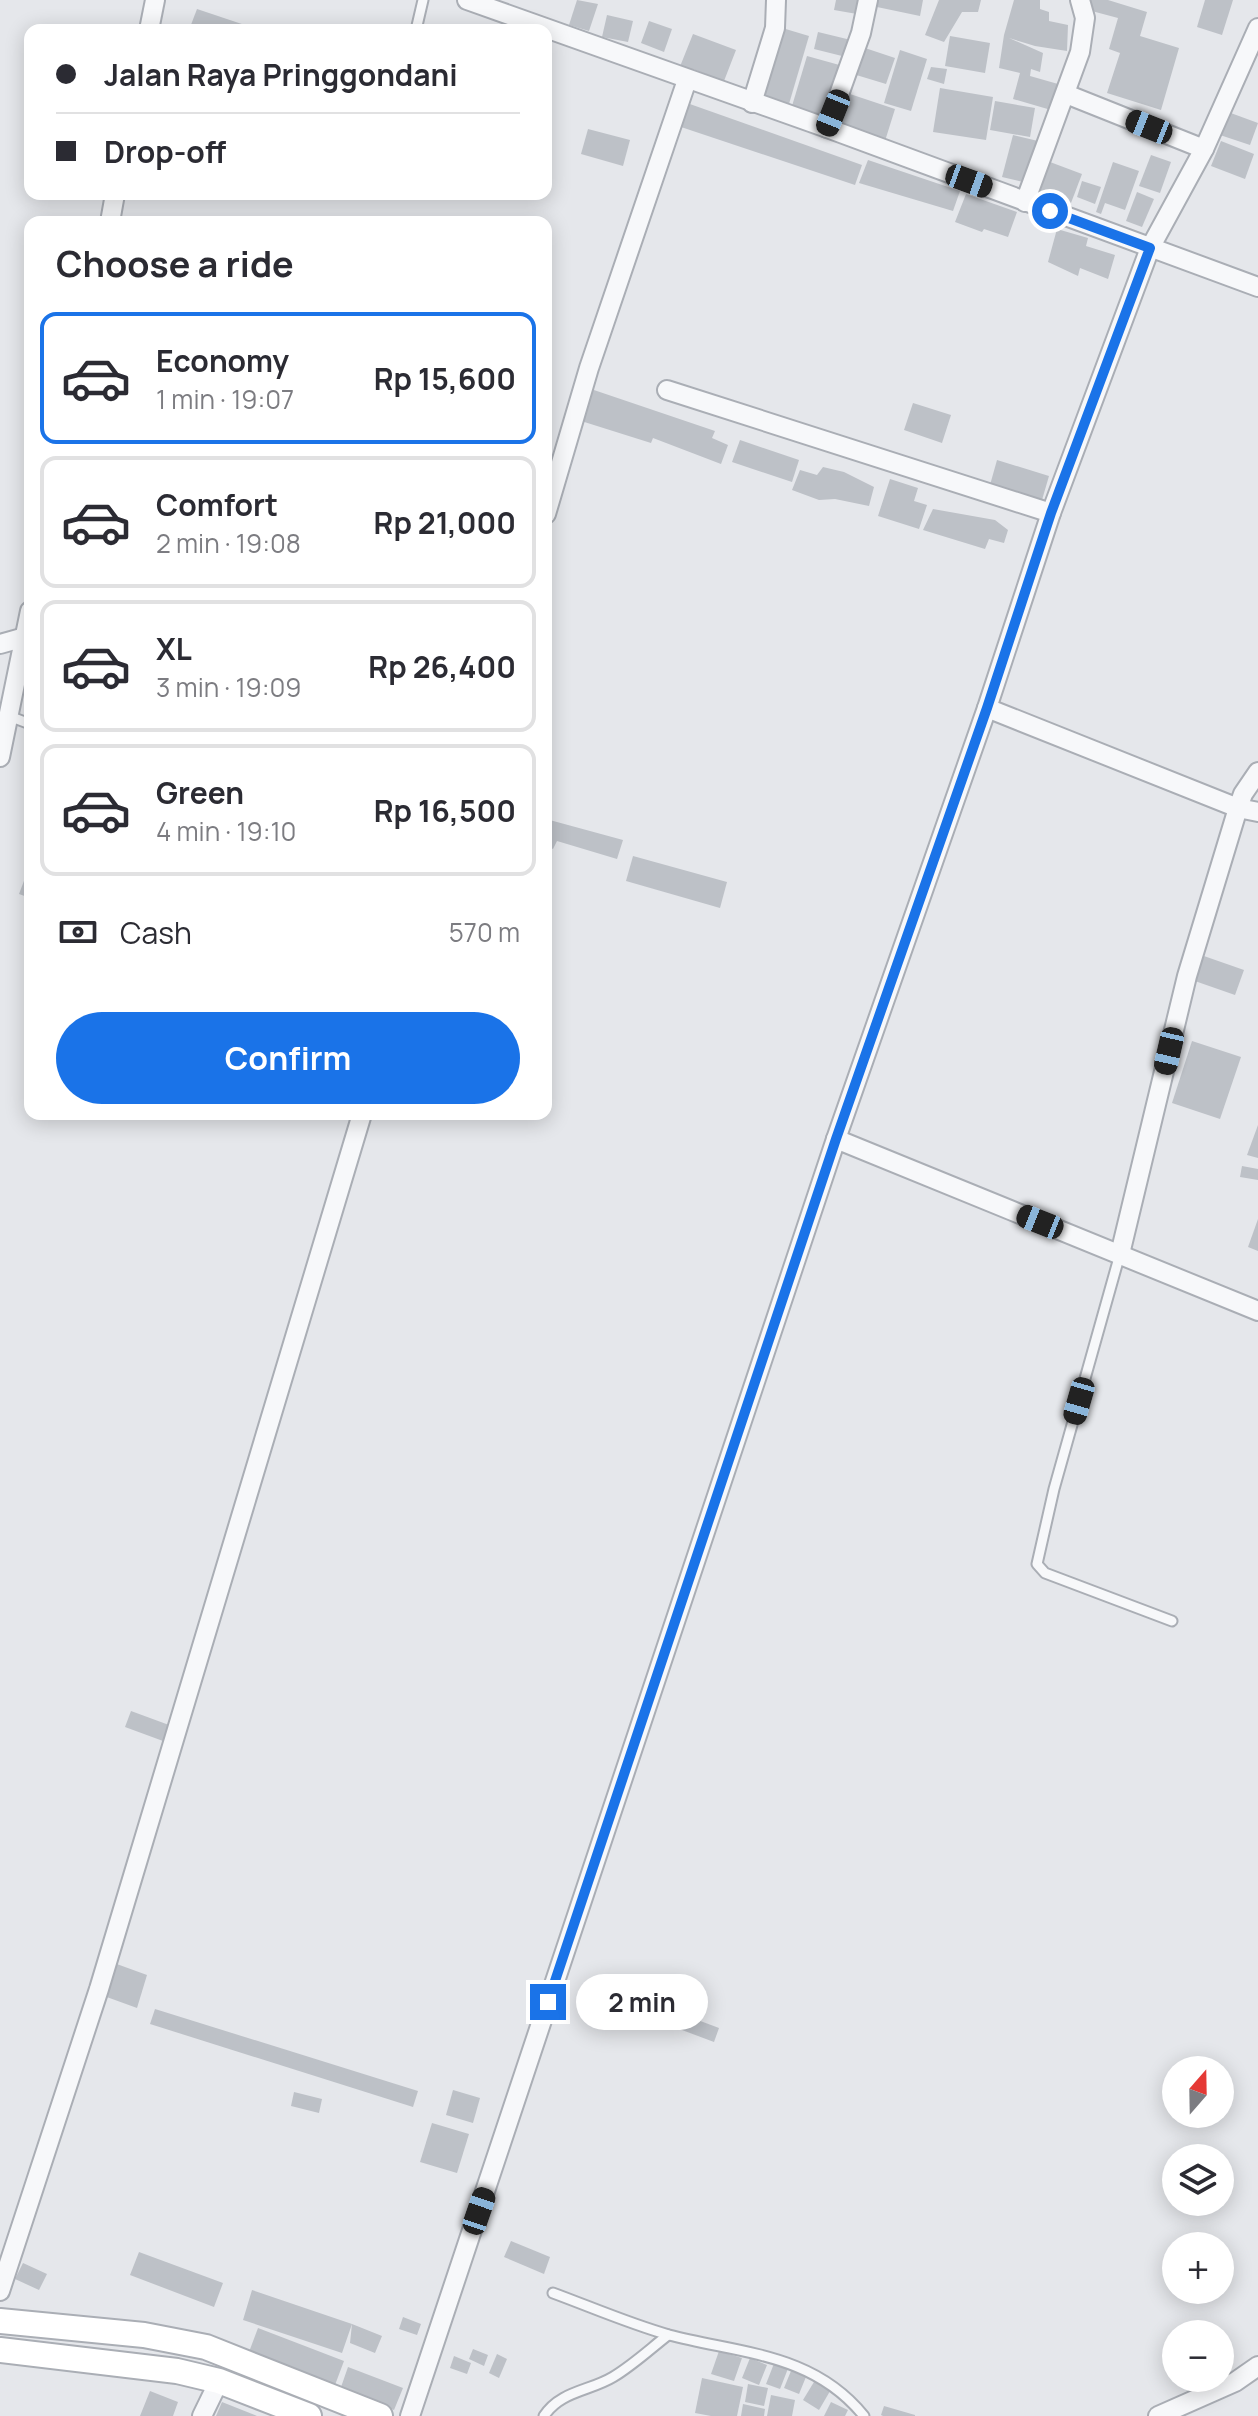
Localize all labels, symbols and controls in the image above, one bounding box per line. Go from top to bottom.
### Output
text: Jalan Raya Pringgondani [104,54,458,95]
car [813,86,853,140]
car [1122,107,1176,147]
text: Drop-off [104,131,226,172]
car [942,162,996,200]
route start [1032,193,1068,229]
text: Choose a ride [56,239,294,288]
text: Economy [156,340,289,381]
icon: car [60,342,132,414]
text: Rp 15,600 [374,358,516,399]
text: 1 min · 19:07 [156,381,294,417]
text: Comfort [156,484,278,525]
icon: car [60,486,132,558]
text: Rp 21,000 [374,502,516,543]
text: 2 min · 19:08 [156,525,301,561]
text: XL [156,628,192,669]
icon: car [60,630,132,702]
text: Rp 26,400 [368,646,516,687]
text: 3 min · 19:09 [156,669,301,705]
text: Green [156,772,244,813]
icon: car [60,774,132,846]
text: Rp 16,500 [374,790,516,831]
text: 4 min · 19:10 [156,813,296,849]
icon: cash [56,910,100,954]
text: Cash [120,912,192,953]
text: 570 m [449,914,520,950]
button: Confirm [56,1012,520,1104]
car [1152,1025,1186,1077]
car [1013,1202,1067,1242]
car [1061,1375,1097,1427]
callout: 2 min [576,1974,708,2030]
route end [530,1984,566,2020]
text: 2 min [608,1984,676,2020]
north arrow [1162,2056,1234,2128]
map controls [1162,2056,1234,2392]
button: layers [1162,2144,1234,2216]
car [460,2184,498,2238]
button: + [1162,2232,1234,2304]
button: − [1162,2320,1234,2392]

